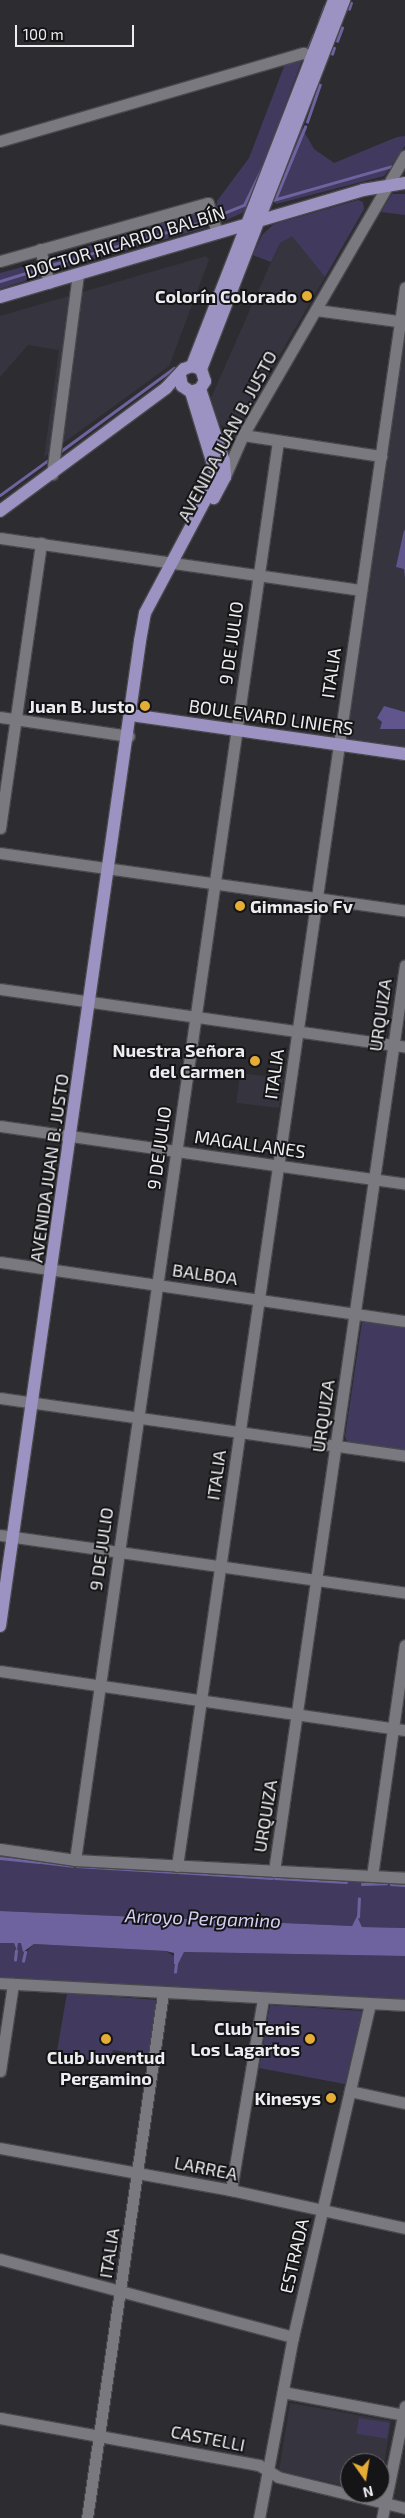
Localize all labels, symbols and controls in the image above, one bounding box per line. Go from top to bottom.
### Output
scale bar [18,15,136,47]
text: 100 m [23,25,64,43]
street label: DOCTOR RICARDO BALBÍN [22,201,228,283]
place label: Colorín Colorado [155,285,297,307]
marker: Colorín Colorado [301,290,313,302]
street label: AVENIDA JUAN B. JUSTO [172,346,282,526]
street label: 9 DE JULIO [214,600,248,686]
street label: ITALIA [317,647,345,699]
place label: Juan B. Justo [28,695,135,717]
street label: BOULEVARD LINIERS [187,695,355,739]
marker: Juan B. Justo [139,700,151,712]
place label: Gimnasio Fv [250,895,353,917]
marker: Gimnasio Fv [234,900,246,912]
street label: URQUIZA [364,977,396,1053]
place label: Nuestra Señora del Carmen [112,1040,245,1082]
street label: ITALIA [260,1048,288,1100]
marker: Nuestra Señora del Carmen [249,1055,261,1067]
street label: AVENIDA JUAN B. JUSTO [25,1072,73,1264]
street label: 9 DE JULIO [142,1105,176,1191]
street label: MAGALLANES [193,1126,307,1162]
street label: BALBOA [171,1259,239,1289]
street label: URQUIZA [307,1378,339,1454]
street label: ITALIA [202,1449,230,1501]
street label: 9 DE JULIO [84,1506,118,1592]
street label: URQUIZA [249,1778,281,1854]
water label: Arroyo Pergamino [125,1904,281,1932]
place label: Club Tenis Los Lagartos [191,2018,300,2060]
marker: Club Juventud Pergamino [100,2033,112,2045]
marker: Club Tenis Los Lagartos [304,2033,316,2045]
place label: Club Juventud Pergamino [47,2047,165,2090]
place label: Kinesys [254,2087,321,2109]
marker: Kinesys [325,2092,337,2104]
street label: LARREA [173,2151,239,2185]
street label: ESTRADA [275,2217,313,2295]
street label: ITALIA [94,2226,124,2280]
street label: CASTELLI [169,2420,247,2456]
north arrow [340,2453,390,2503]
text: N [361,2483,375,2502]

